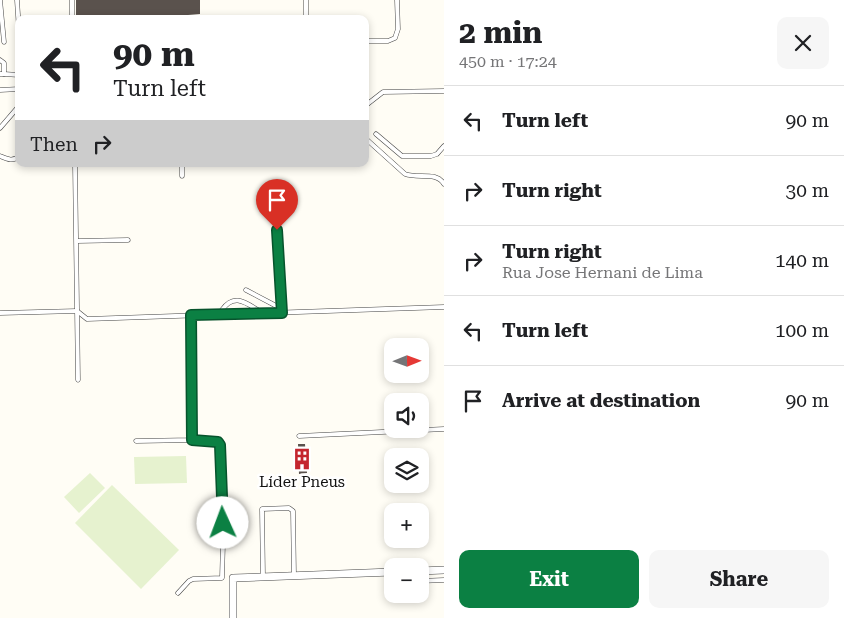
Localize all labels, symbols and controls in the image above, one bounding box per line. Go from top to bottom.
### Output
text: 2 min [459,15,542,50]
button: close [777,17,829,69]
text: 90 m [113,34,195,75]
icon: left [30,35,95,100]
text: 450 m · 17:24 [459,52,557,71]
text: Turn left [113,76,206,101]
icon: left [459,107,487,135]
text: Turn left [502,109,588,132]
text: 90 m [786,109,829,132]
icon: right [88,130,116,158]
text: Then [30,133,78,156]
icon: right [459,177,487,205]
pin [256,179,298,230]
text: Turn right [502,179,602,202]
text: 30 m [786,179,829,202]
icon: arrive [263,186,291,214]
text: Turn right [502,240,602,263]
icon: right [459,247,487,275]
text: 140 m [775,249,829,272]
text: Rua Jose Hernani de Lima [502,263,703,282]
icon: left [459,317,487,345]
text: Turn left [502,319,588,342]
text: 100 m [775,319,829,342]
north arrow [384,338,429,382]
map controls [384,338,429,603]
icon: arrive [459,387,487,415]
text: Arrive at destination [502,389,700,412]
text: 90 m [786,389,829,412]
button: sound [384,393,429,438]
building icon: Líder Pneus [289,446,315,472]
button: layers [384,448,429,493]
place label: Líder Pneus [259,473,345,491]
position arrow [196,496,248,548]
button: + [384,503,429,548]
button: Exit [459,550,639,608]
button: Share [649,550,829,608]
button: − [384,558,429,603]

